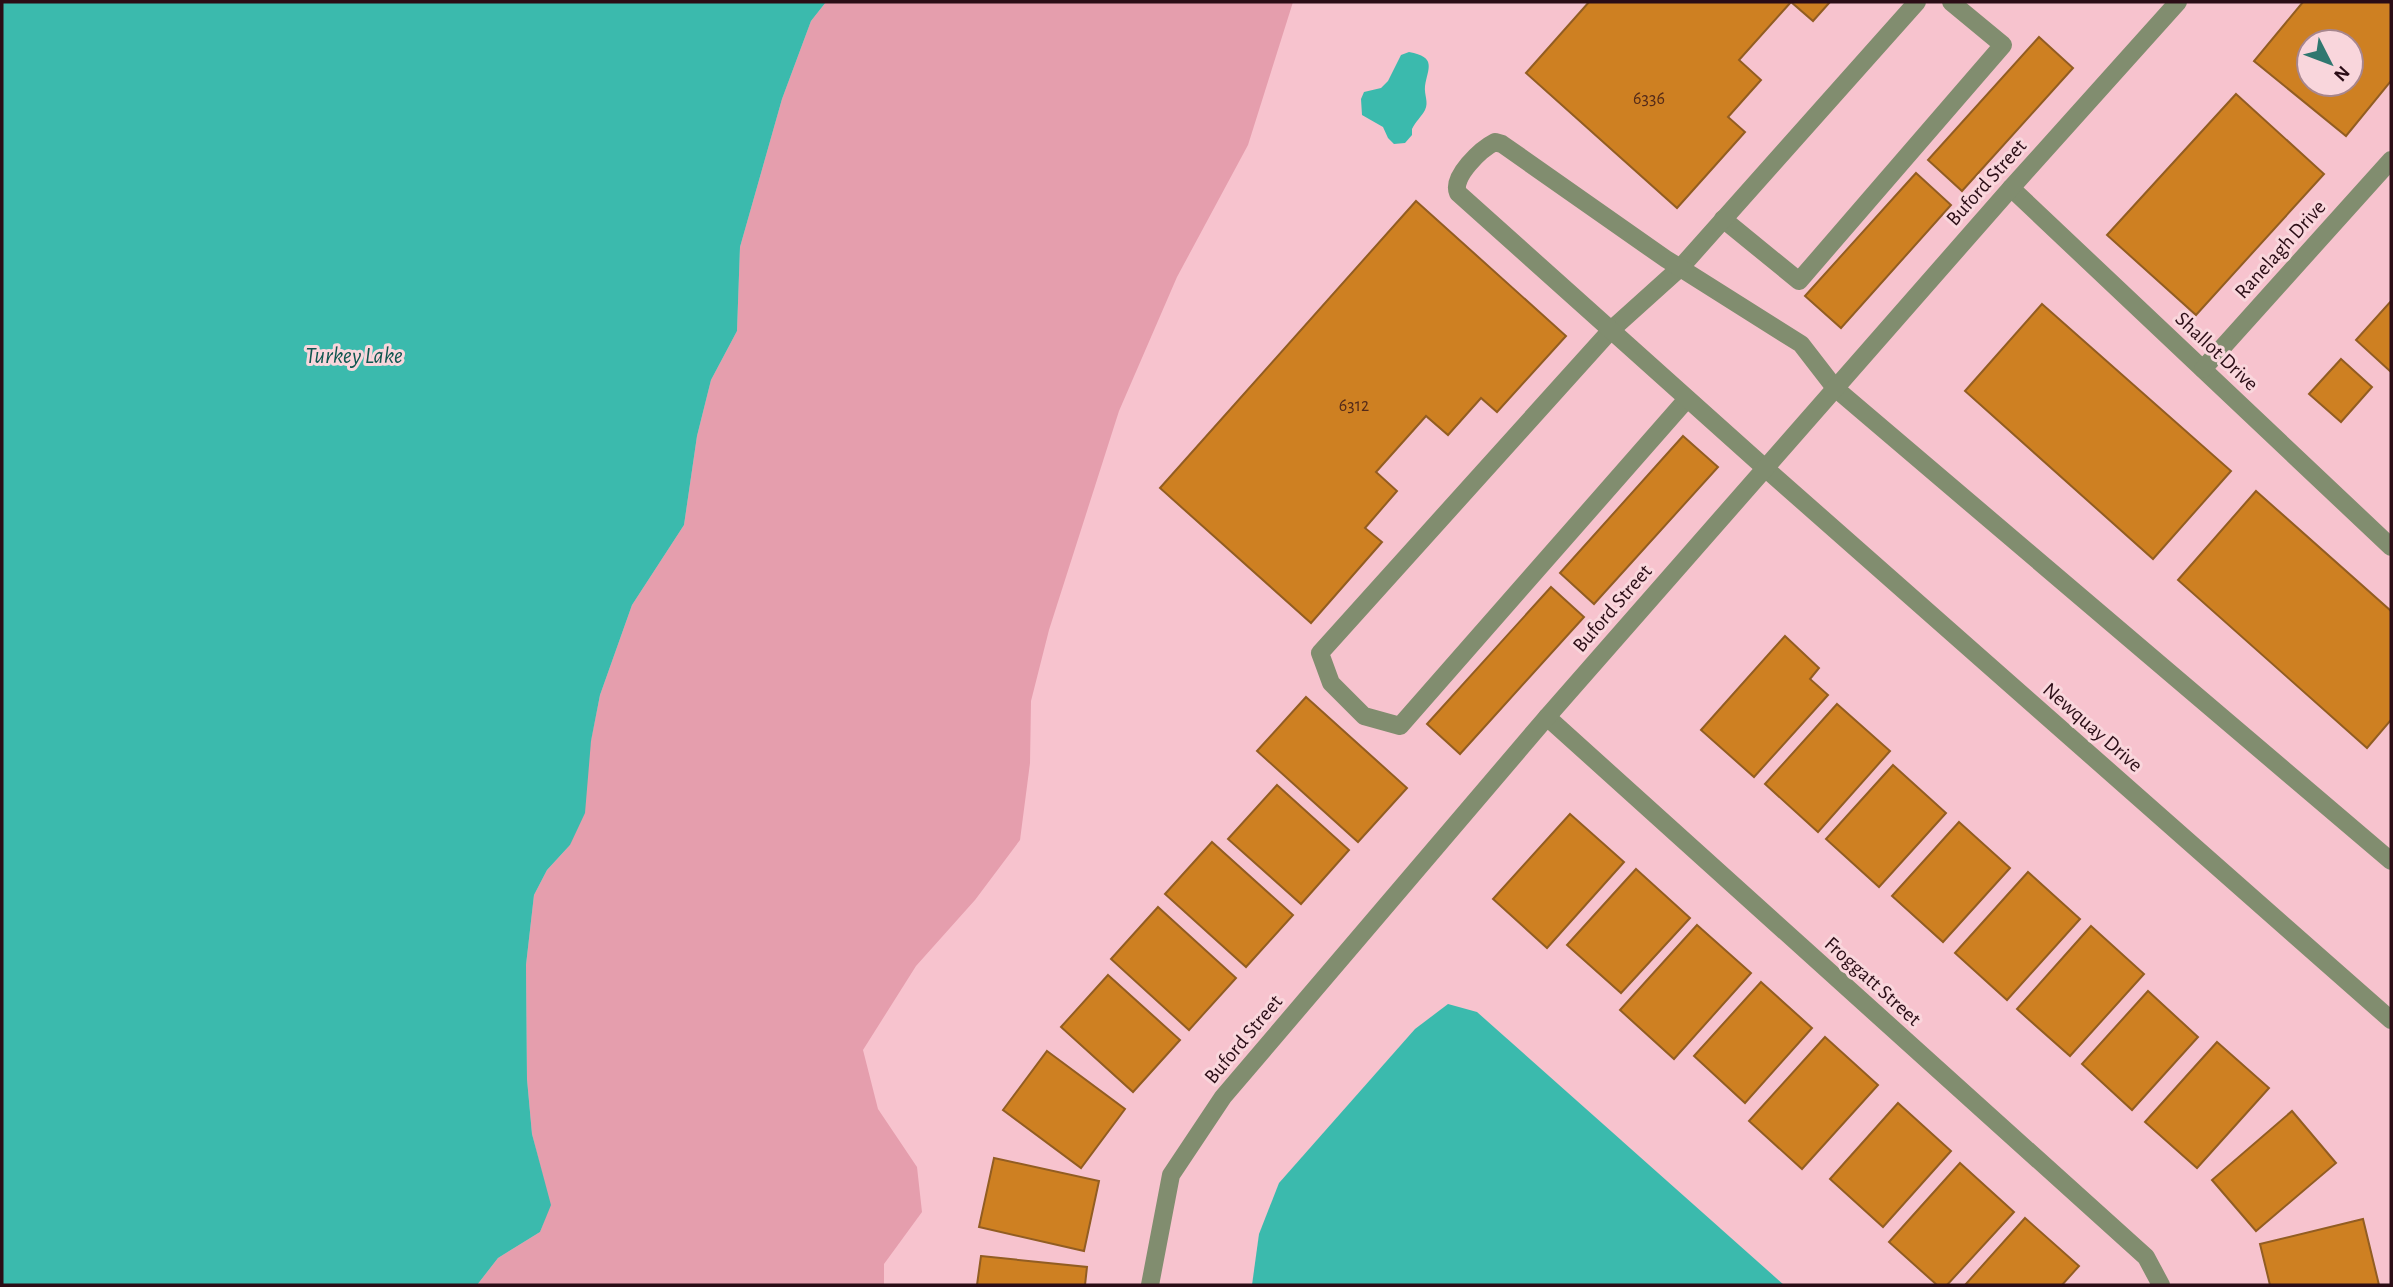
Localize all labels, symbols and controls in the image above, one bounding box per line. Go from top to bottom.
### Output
north arrow [2295,28,2365,98]
text: N [2330,62,2353,85]
house number: 6336 [1633,90,1665,108]
street label: Buford Street [1942,135,2031,230]
street label: Ranelagh Drive [2231,196,2330,303]
street label: Shallot Drive [2171,308,2262,395]
water label: Turkey Lake [305,345,403,368]
house number: 6312 [1339,397,1369,415]
street label: Buford Street [1569,560,1656,656]
street label: Newquay Drive [2039,679,2147,776]
street label: Froggatt Street [1820,933,1925,1030]
street label: Buford Street [1200,991,1286,1088]

